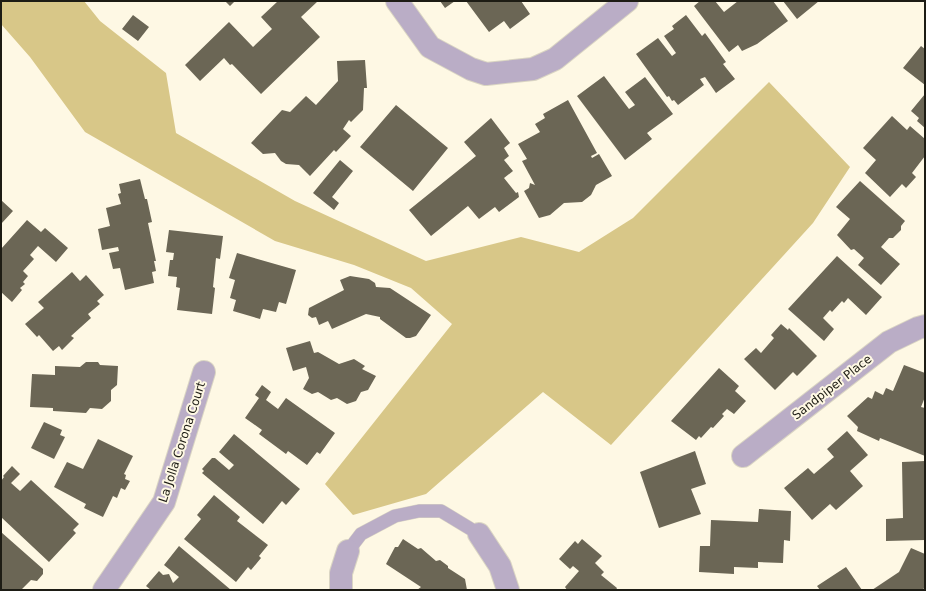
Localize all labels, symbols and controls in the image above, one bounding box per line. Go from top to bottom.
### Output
street label: Sandpiper Place [790,352,874,422]
street label: La Jolla Corona Court [156,380,208,504]

